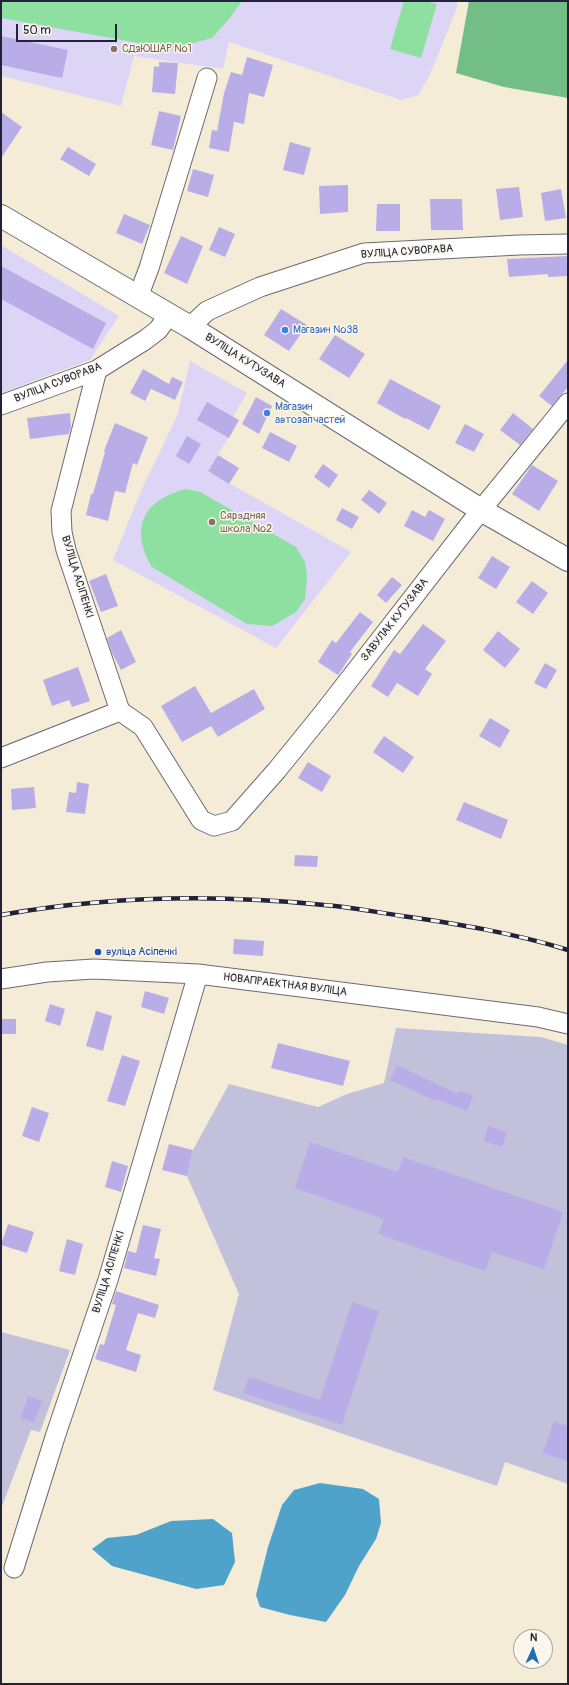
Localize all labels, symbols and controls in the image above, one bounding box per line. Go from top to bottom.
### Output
scale bar [18,16,119,42]
text: 50 m [23,23,51,38]
place label: СДзЮШАР №1 [122,42,192,56]
marker: СДзЮШАР №1 [109,44,119,54]
street label: ВУЛІЦА СУВОРАВА [360,242,454,262]
place label: Магазин №38 [293,323,358,337]
marker: Магазин №38 [280,325,290,335]
street label: ВУЛІЦА КУТУЗАВА [202,331,288,391]
street label: ВУЛІЦА СУВОРАВА [12,360,104,406]
place label: Магазин автозапчастей [275,400,345,426]
marker: Магазин автозапчастей [262,408,272,418]
place label: Сярэдняя школа №2 [220,509,272,535]
marker: Сярэдняя школа №2 [207,517,217,527]
street label: ВУЛІЦА АСІПЕНКІ [58,534,96,620]
street label: ЗАВУЛАК КУТУЗАВА [358,576,432,664]
place label: вуліца Асіпенкі [106,945,177,959]
marker: вуліца Асіпенкі [93,947,103,957]
street label: НОВАПРАЕКТНАЯ ВУЛІЦА [222,971,348,999]
street label: ВУЛІЦА АСІПЕНКІ [90,1229,128,1315]
north arrow [513,1629,553,1669]
text: N [530,1631,538,1644]

